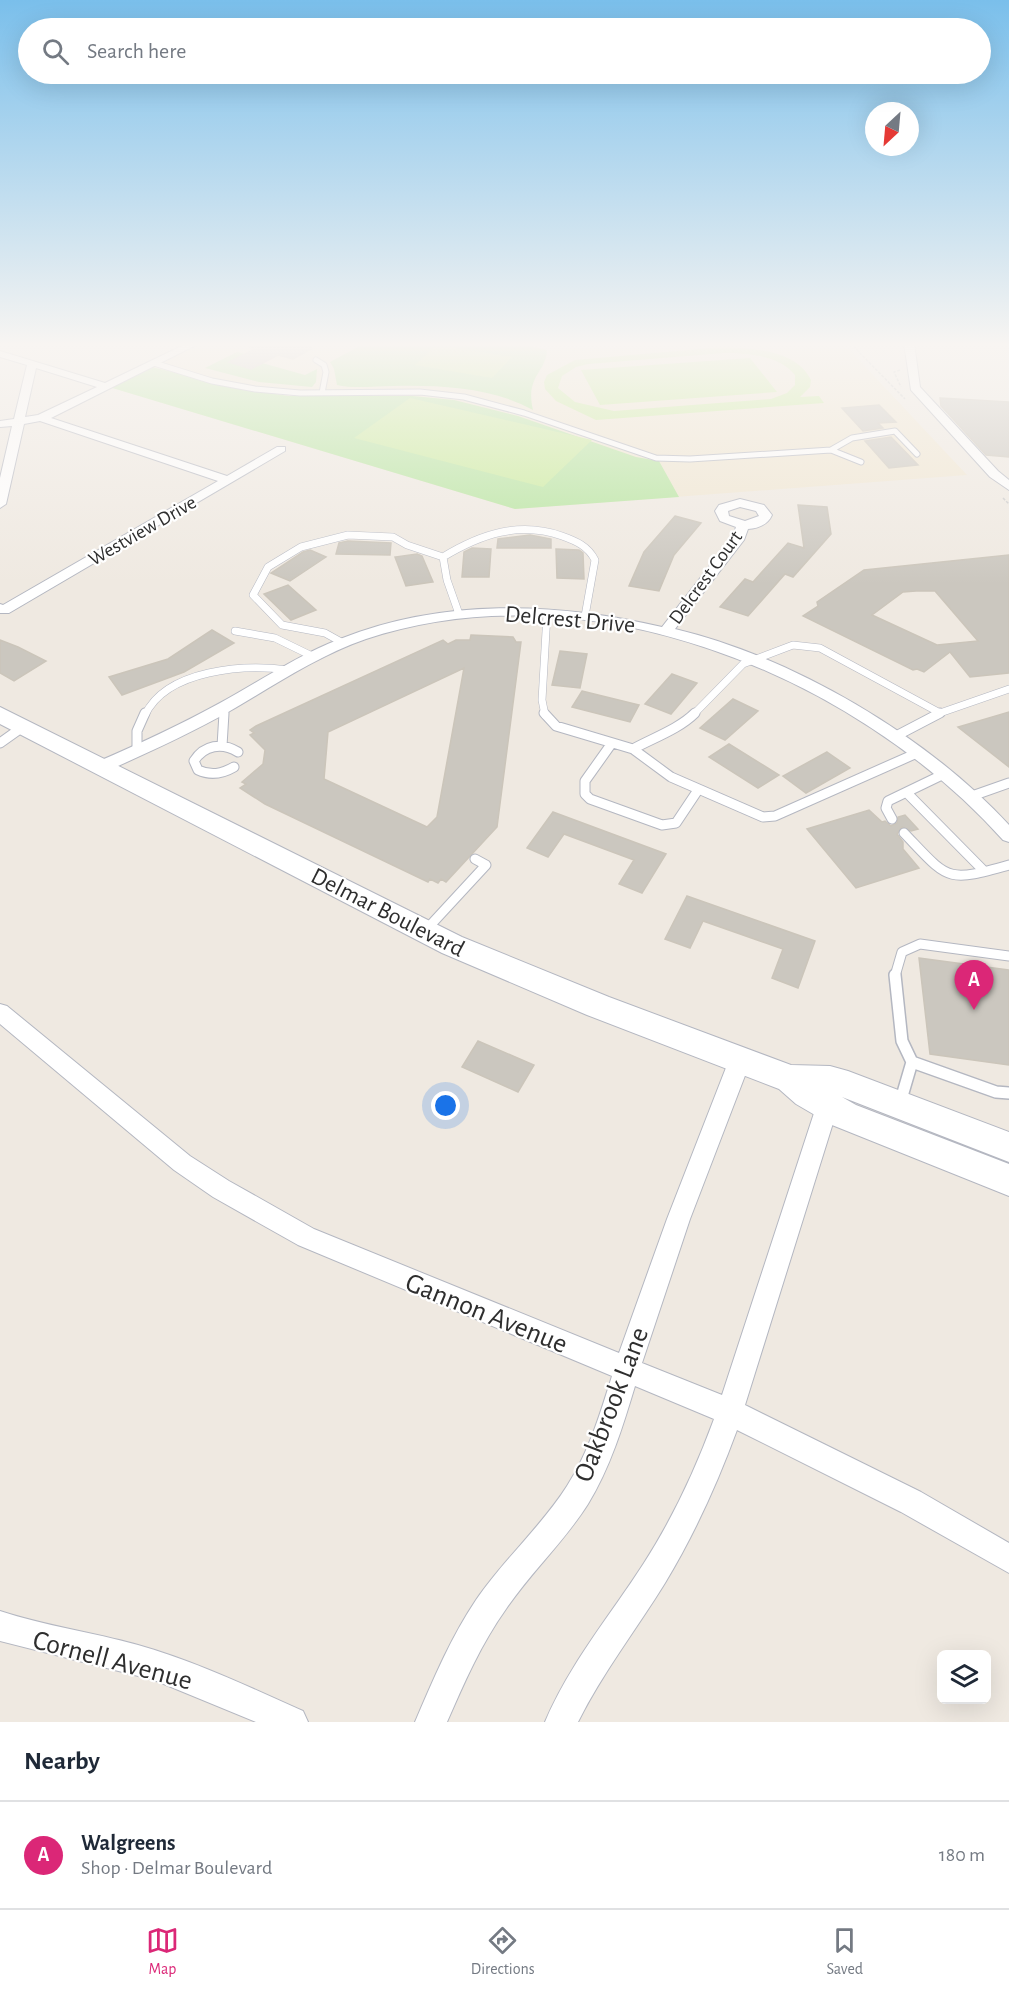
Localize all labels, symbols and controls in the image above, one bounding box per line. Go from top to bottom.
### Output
search box [18,18,991,84]
icon: search [39,35,72,68]
text: Search here [87,40,186,62]
north arrow [865,102,919,156]
street label: Westview Drive [85,492,200,570]
street label: Delcrest Court [665,527,747,628]
street label: Delcrest Drive [504,602,636,638]
street label: Delmar Boulevard [307,864,468,962]
pin: A [954,960,994,1010]
your location [431,1091,460,1120]
street label: Gannon Avenue [401,1269,571,1359]
street label: Oakbrook Lane [570,1324,654,1486]
street label: Cornell Avenue [30,1626,195,1696]
map controls [937,1650,991,1704]
button: layers [937,1650,991,1704]
text: Nearby [24,1748,100,1774]
text: Walgreens [81,1832,176,1854]
text: A [38,1845,50,1865]
text: 180 m [939,1845,985,1865]
text: Shop · Delmar Boulevard [81,1858,272,1878]
tab: Map [146,1924,179,1979]
tab: Directions [471,1924,535,1979]
tab: Saved [826,1924,863,1979]

